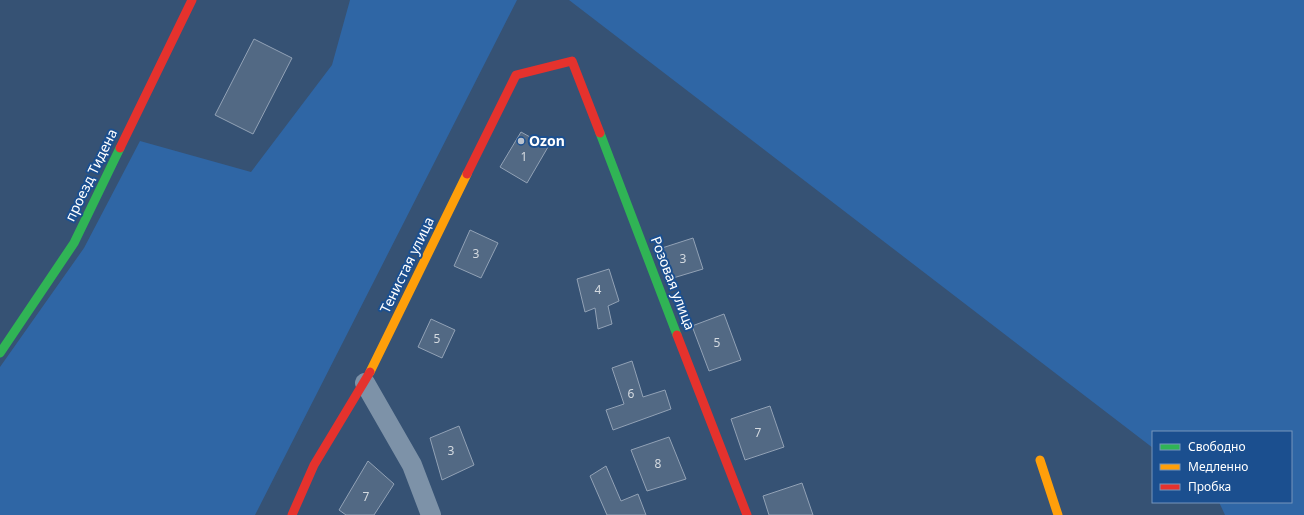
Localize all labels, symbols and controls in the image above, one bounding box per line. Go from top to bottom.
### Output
street label: проезд Тидена [60,125,121,224]
place label: Ozon [529,131,565,150]
marker: Ozon [516,136,526,146]
house number: 1 [521,148,527,165]
street label: Тенистая улица [375,213,438,316]
street label: Розовая улица [647,233,700,332]
house number: 3 [473,245,480,262]
house number: 3 [680,250,687,267]
house number: 4 [595,281,602,298]
house number: 5 [434,330,441,347]
house number: 5 [714,334,721,351]
house number: 6 [628,385,635,402]
house number: 7 [755,424,762,441]
legend [1152,431,1292,503]
text: Свободно [1188,438,1246,455]
house number: 3 [448,442,455,459]
house number: 8 [655,455,662,472]
text: Медленно [1188,458,1248,475]
text: Пробка [1188,478,1231,495]
house number: 7 [363,488,370,505]

